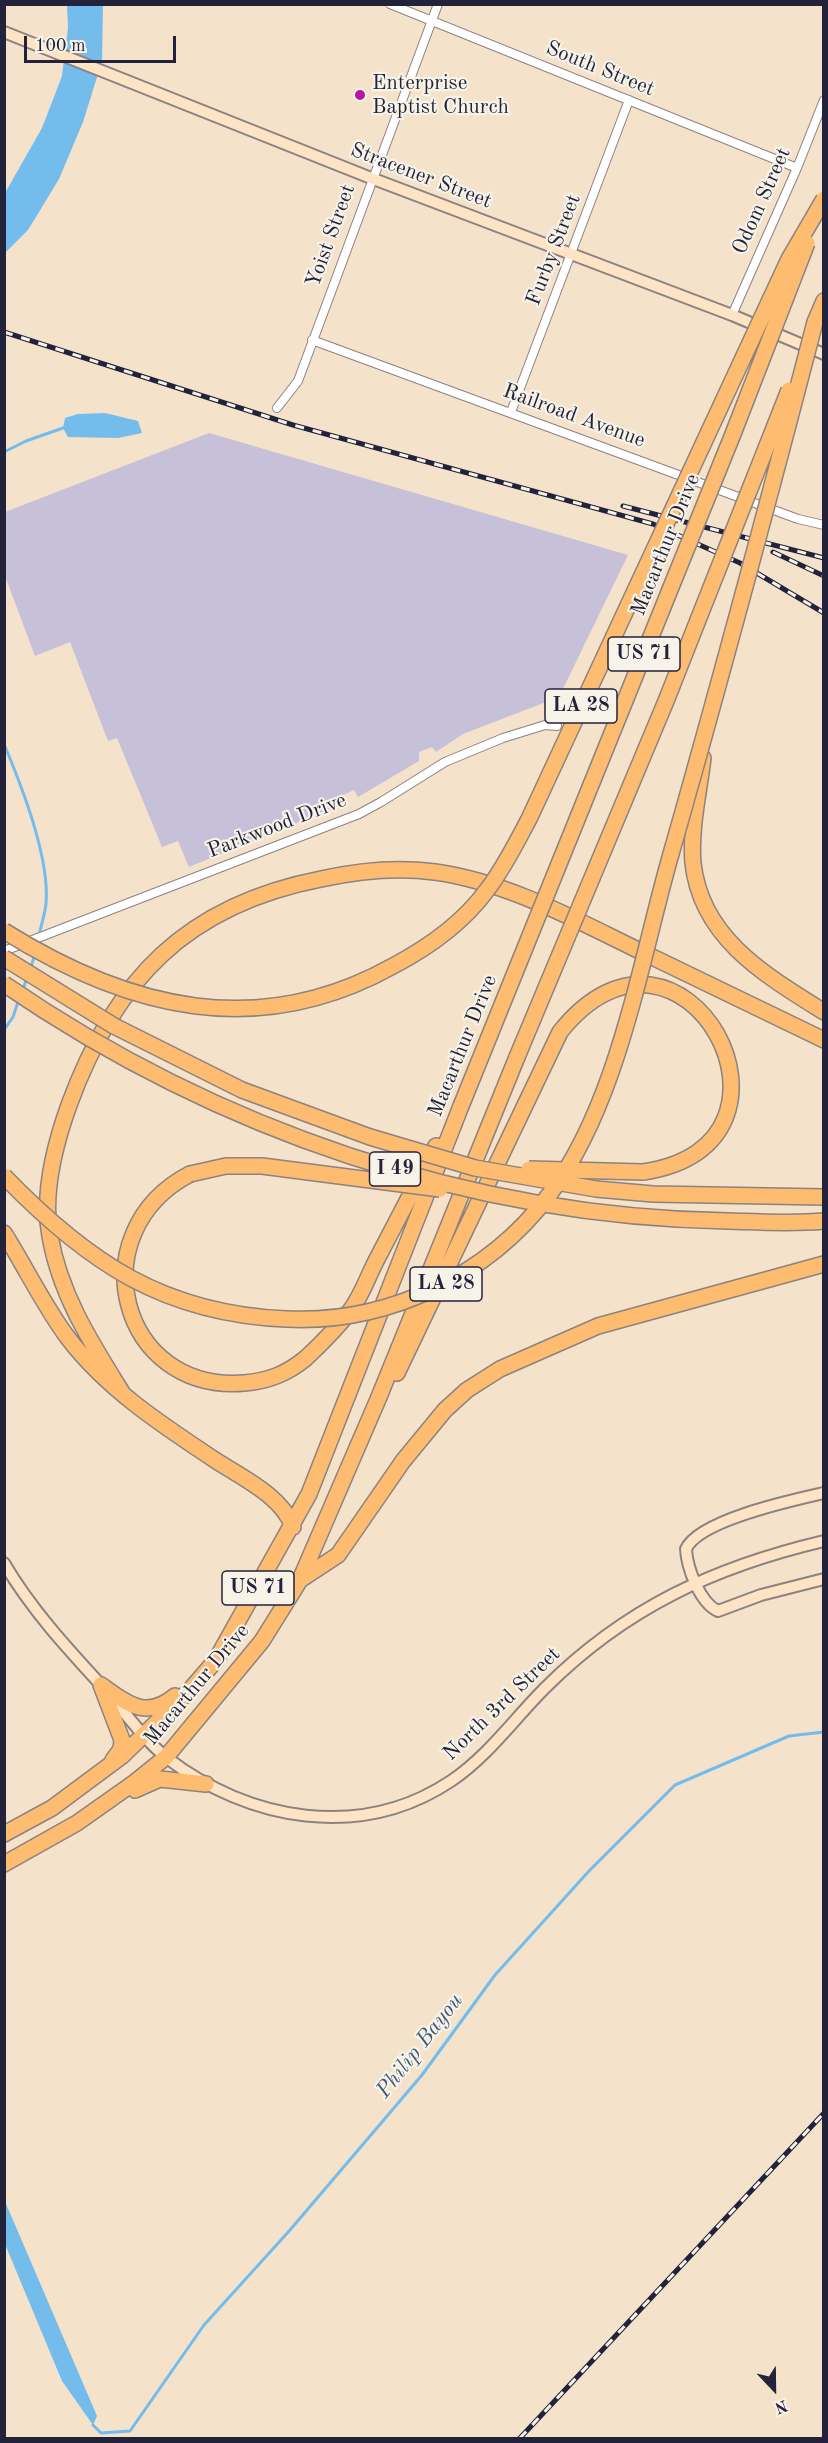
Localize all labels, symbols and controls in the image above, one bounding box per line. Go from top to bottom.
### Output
scale bar [27,24,178,62]
street label: South Street [542,36,658,102]
text: 100 m [35,37,86,55]
place label: Enterprise Baptist Church [372,70,509,120]
marker: Enterprise Baptist Church [353,88,367,102]
street label: Stracener Street [347,137,495,215]
street label: Odom Street [727,144,797,258]
street label: Yoist Street [301,181,361,291]
street label: Furby Street [521,191,587,309]
street label: Railroad Avenue [499,379,649,453]
street label: Macarthur Drive [626,470,706,620]
road number: US 71 [608,637,680,671]
road number: LA 28 [545,689,617,723]
street label: Parkwood Drive [204,788,350,864]
street label: Macarthur Drive [423,971,503,1121]
road number: I 49 [370,1152,420,1186]
road number: LA 28 [410,1267,482,1301]
road number: US 71 [222,1571,294,1605]
street label: Macarthur Drive [139,1619,255,1751]
street label: North 3rd Street [438,1642,566,1766]
water label: Philip Bayou [371,1988,469,2104]
north arrow [744,2359,804,2419]
text: N [772,2396,789,2415]

